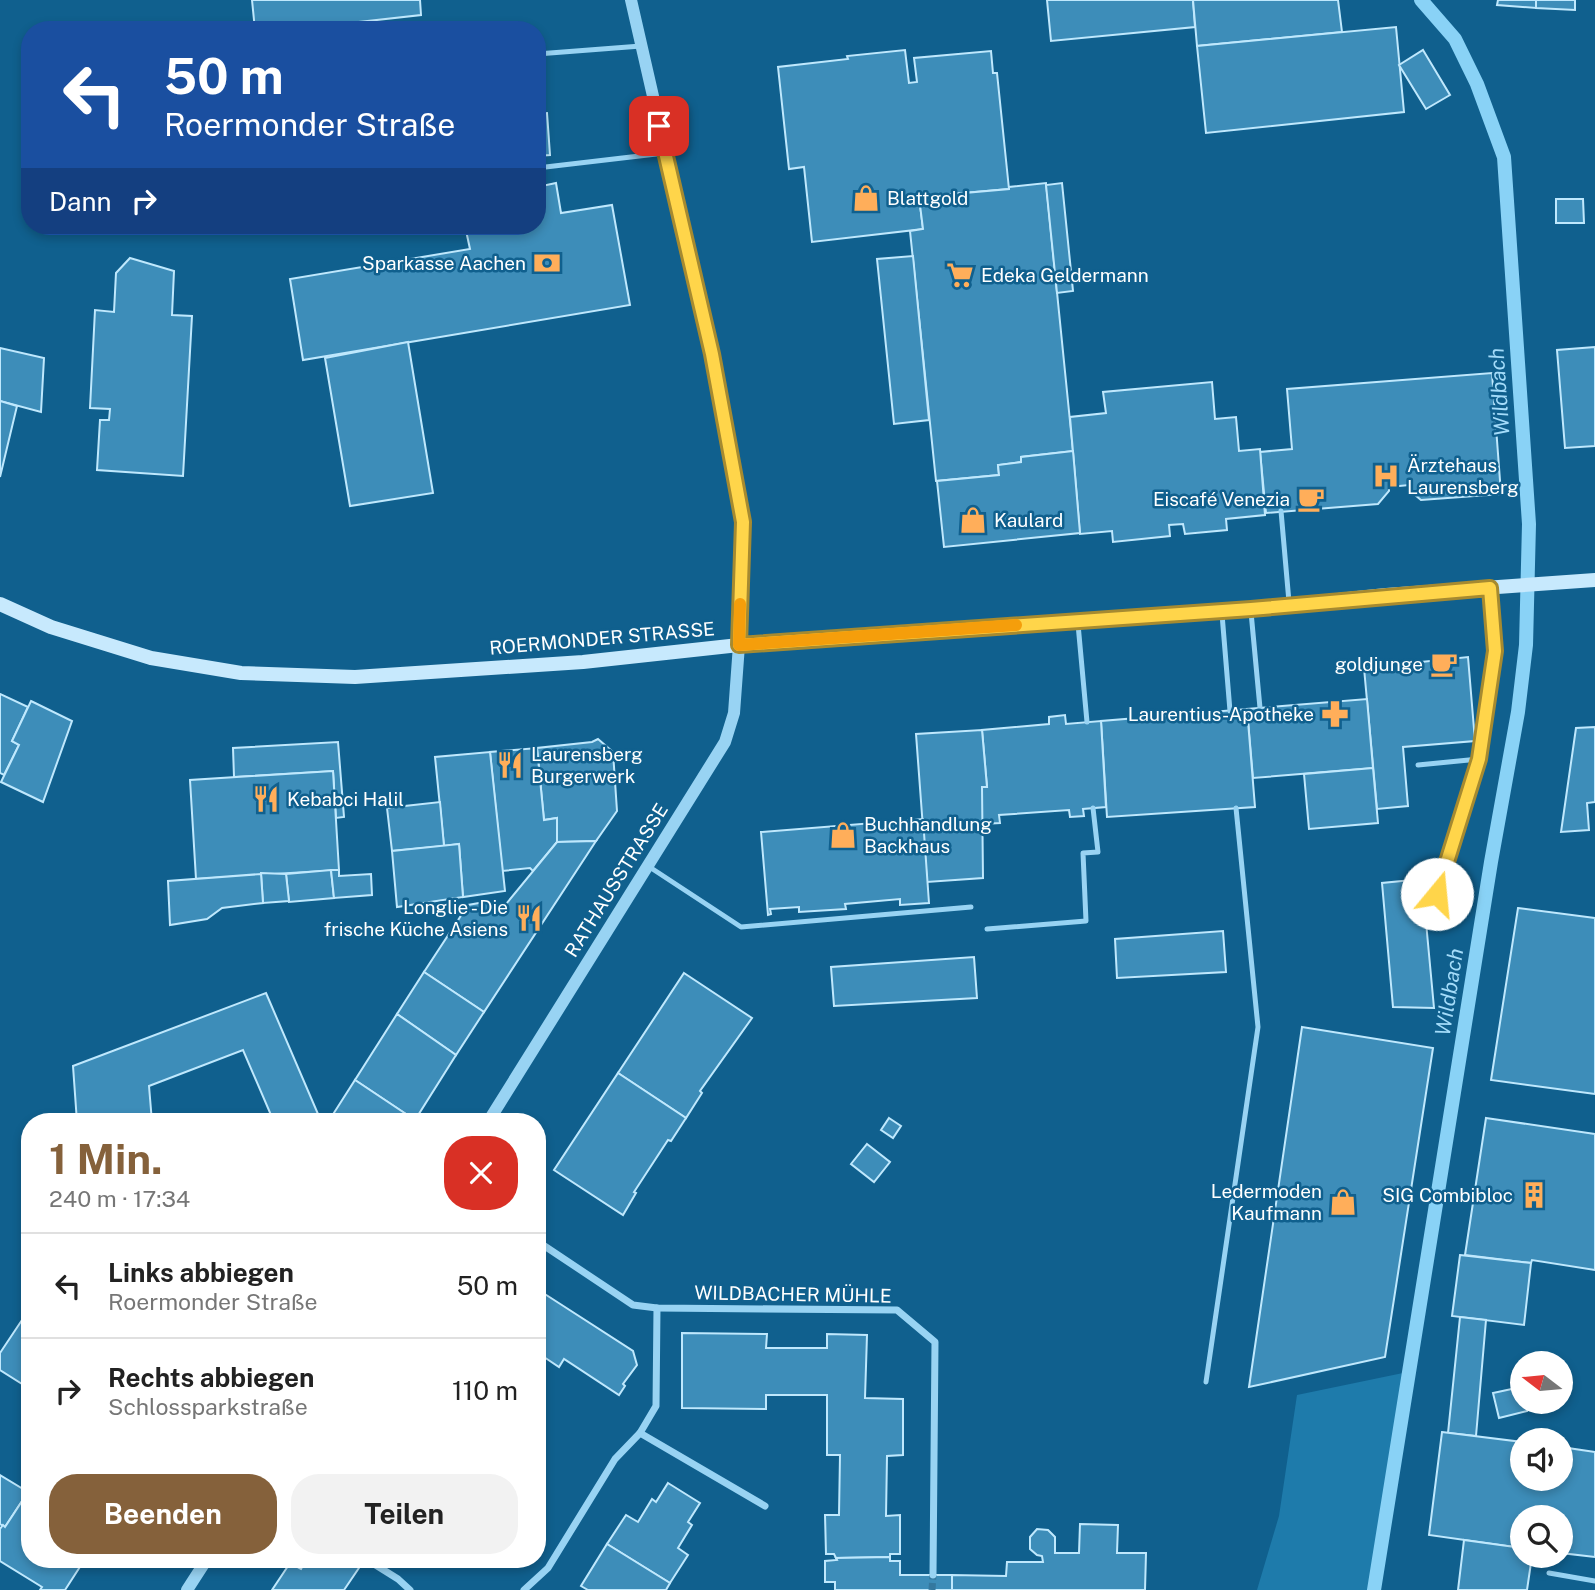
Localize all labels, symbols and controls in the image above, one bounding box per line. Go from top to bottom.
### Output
text: 50 m [164,47,284,105]
icon: left [49,49,140,140]
pin [629,96,689,156]
text: Roermonder Straße [164,106,455,143]
icon: arrive [640,107,678,145]
icon: right [125,182,163,220]
shop icon: Blattgold [851,183,881,213]
text: Dann [49,186,111,217]
place label: Blattgold [887,187,968,209]
bank icon: Sparkasse Aachen [532,248,562,278]
place label: Sparkasse Aachen [362,252,526,274]
supermarket icon: Edeka Geldermann [945,260,975,290]
place label: Edeka Geldermann [981,264,1149,286]
water label: Wildbach [1483,347,1515,437]
place label: Ärztehaus Laurensberg [1407,454,1519,498]
hospital icon: Ärztehaus Laurensberg [1371,461,1401,491]
cafe icon: Eiscafé Venezia [1296,484,1326,514]
place label: Eiscafé Venezia [1153,488,1290,510]
shop icon: Kaulard [958,505,988,535]
place label: Kaulard [994,509,1063,531]
street label: ROERMONDER STRASSE [488,617,716,659]
cafe icon: goldjunge [1429,649,1459,679]
place label: goldjunge [1335,653,1423,675]
pharmacy icon: Laurentius-Apotheke [1320,699,1350,729]
place label: Laurentius-Apotheke [1128,703,1314,725]
place label: Laurensberg Burgerwerk [531,743,643,787]
restaurant icon: Laurensberg Burgerwerk [495,750,525,780]
restaurant icon: Kebabci Halil [251,784,281,814]
place label: Kebabci Halil [287,788,404,810]
street label: RATHAUSSTRASSE [560,799,672,961]
place label: Buchhandlung Backhaus [864,813,992,857]
shop icon: Buchhandlung Backhaus [828,820,858,850]
position arrow [1400,857,1474,931]
place label: Longlie - Die frische Küche Asiens [324,896,508,940]
restaurant icon: Longlie - Die frische Küche Asiens [514,903,544,933]
water label: Wildbach [1430,946,1468,1038]
text: 1 Min. [49,1134,163,1183]
button: close [444,1136,518,1210]
place label: Ledermoden Kaufmann [1211,1180,1322,1224]
building icon: SIG Combibloc [1519,1180,1549,1210]
place label: SIG Combibloc [1382,1184,1513,1206]
text: 240 m · 17:34 [49,1185,190,1212]
shop icon: Ledermoden Kaufmann [1328,1187,1358,1217]
text: Links abbiegen [108,1257,294,1288]
icon: left [49,1267,87,1305]
text: 50 m [457,1270,518,1301]
street label: WILDBACHER MÜHLE [694,1281,892,1307]
text: Roermonder Straße [108,1288,318,1315]
north arrow [1510,1351,1573,1414]
map controls [1510,1351,1573,1568]
text: Rechts abbiegen [108,1362,314,1393]
icon: right [49,1372,87,1410]
text: 110 m [452,1375,518,1406]
text: Schlossparkstraße [108,1393,308,1420]
button: sound [1510,1428,1573,1491]
button: Beenden [49,1474,277,1554]
button: Teilen [291,1474,518,1554]
button: search [1510,1505,1573,1568]

